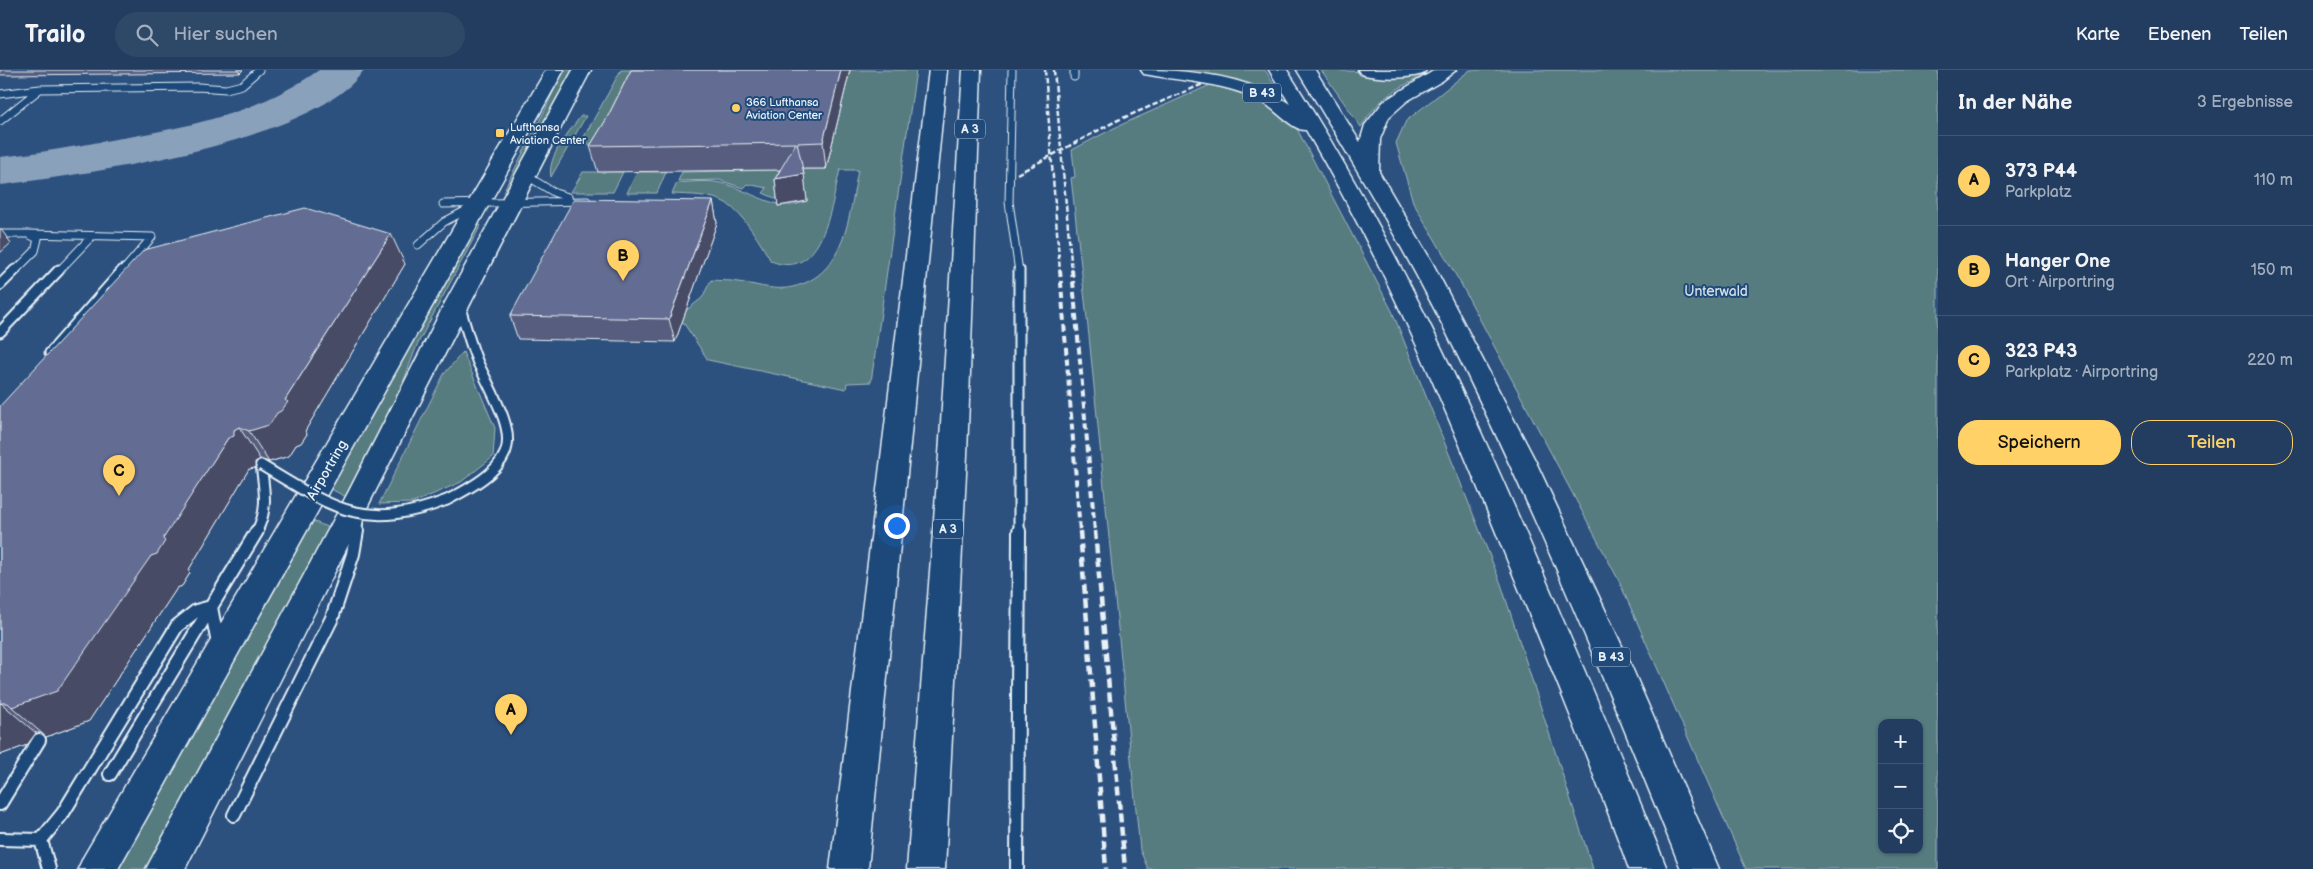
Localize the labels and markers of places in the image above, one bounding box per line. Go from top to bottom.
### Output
place label: 366 Lufthansa Aviation Center [746,96,823,122]
marker: 366 Lufthansa Aviation Center [730,102,742,114]
place label: Lufthansa Aviation Center [510,121,587,147]
marker: Lufthansa Aviation Center [494,127,506,139]
pin: B [607,240,639,281]
pin: C [103,455,135,496]
pin: A [495,694,527,735]

